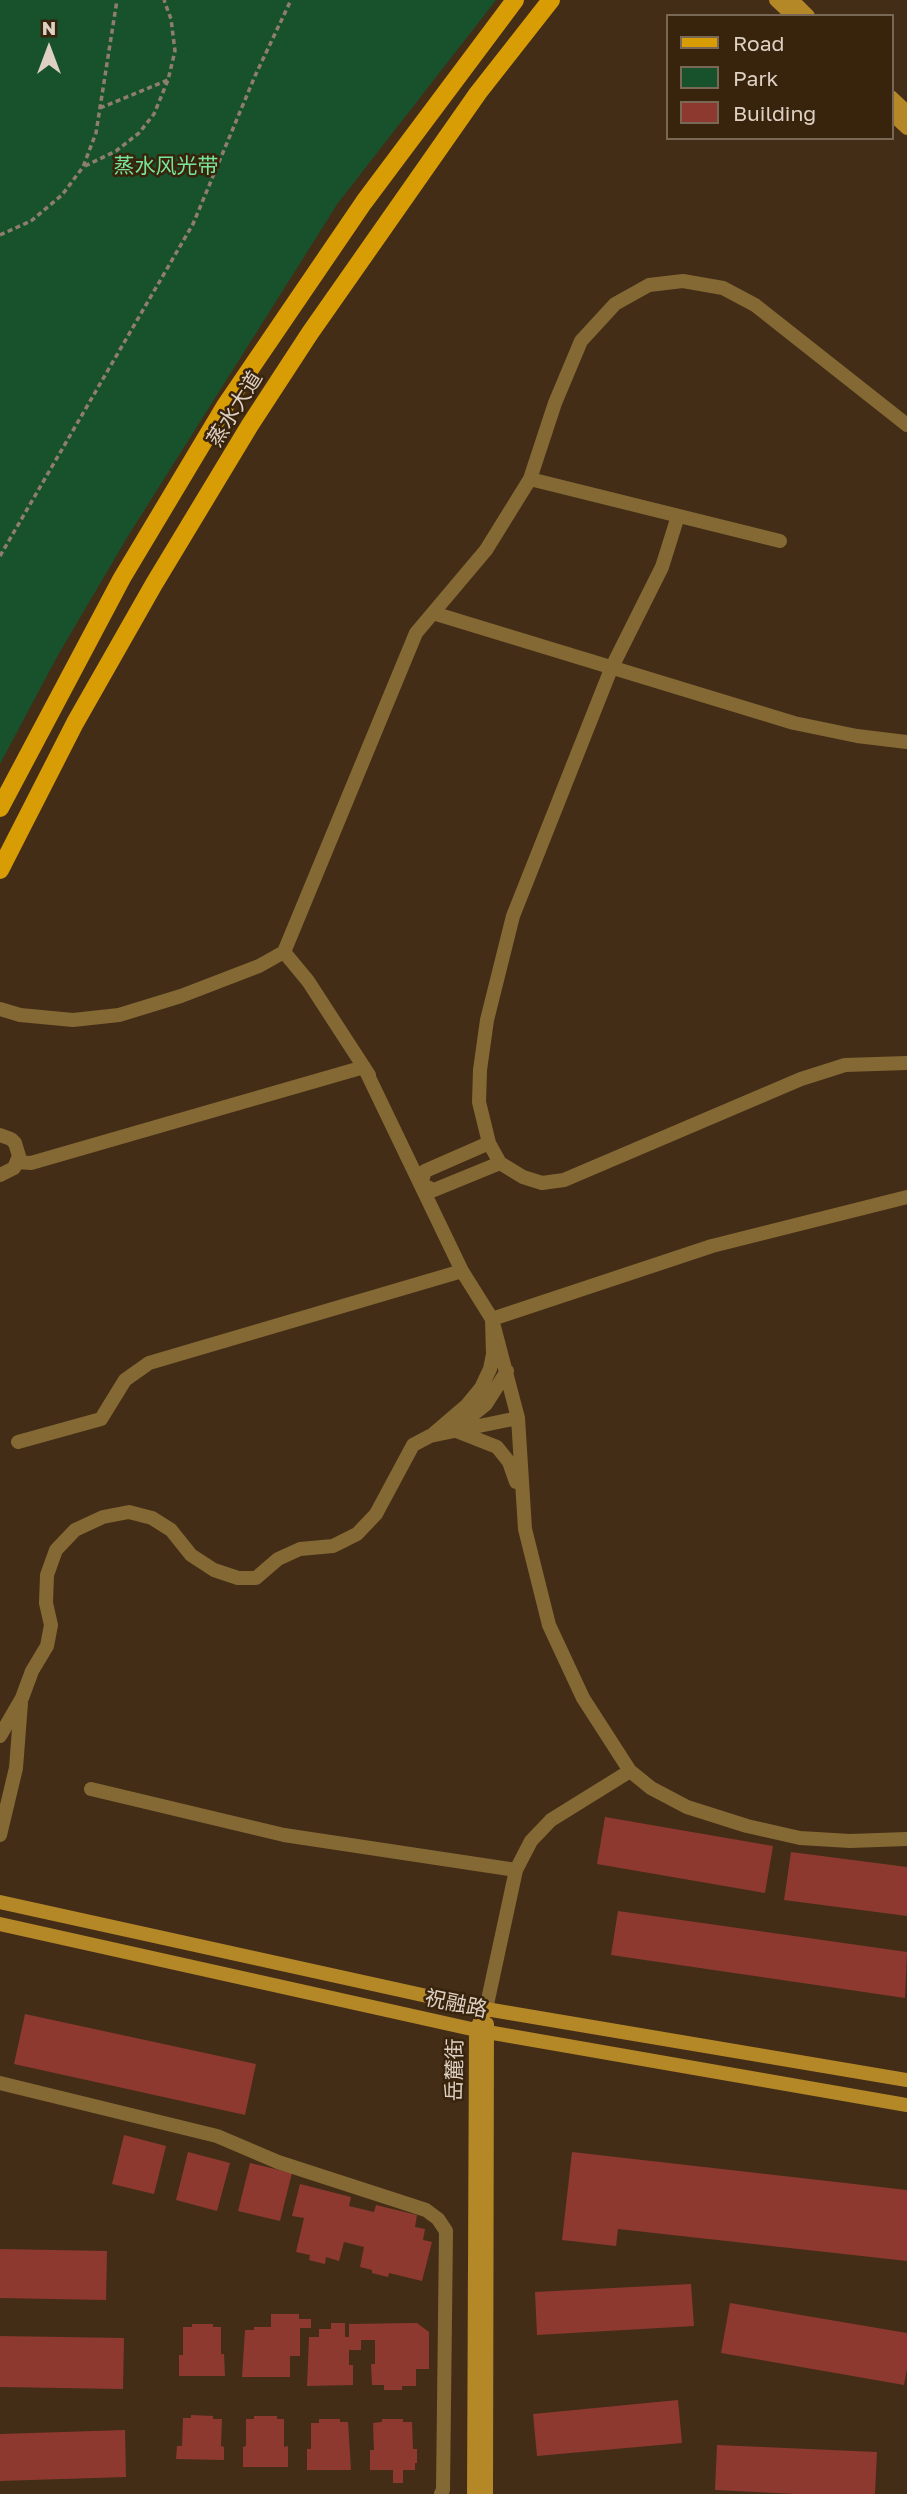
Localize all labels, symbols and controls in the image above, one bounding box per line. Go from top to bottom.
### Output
north arrow [14,14,84,84]
legend [666,14,893,140]
text: N [42,16,56,39]
text: Road [733,30,784,56]
text: Park [733,65,778,91]
text: Building [733,100,816,126]
park label: 蒸水风光带 [114,153,218,179]
street label: 蒸水大道 [202,367,268,451]
street label: 祝融路 [423,1985,489,2023]
street label: 岳麓街 [442,2038,468,2102]

